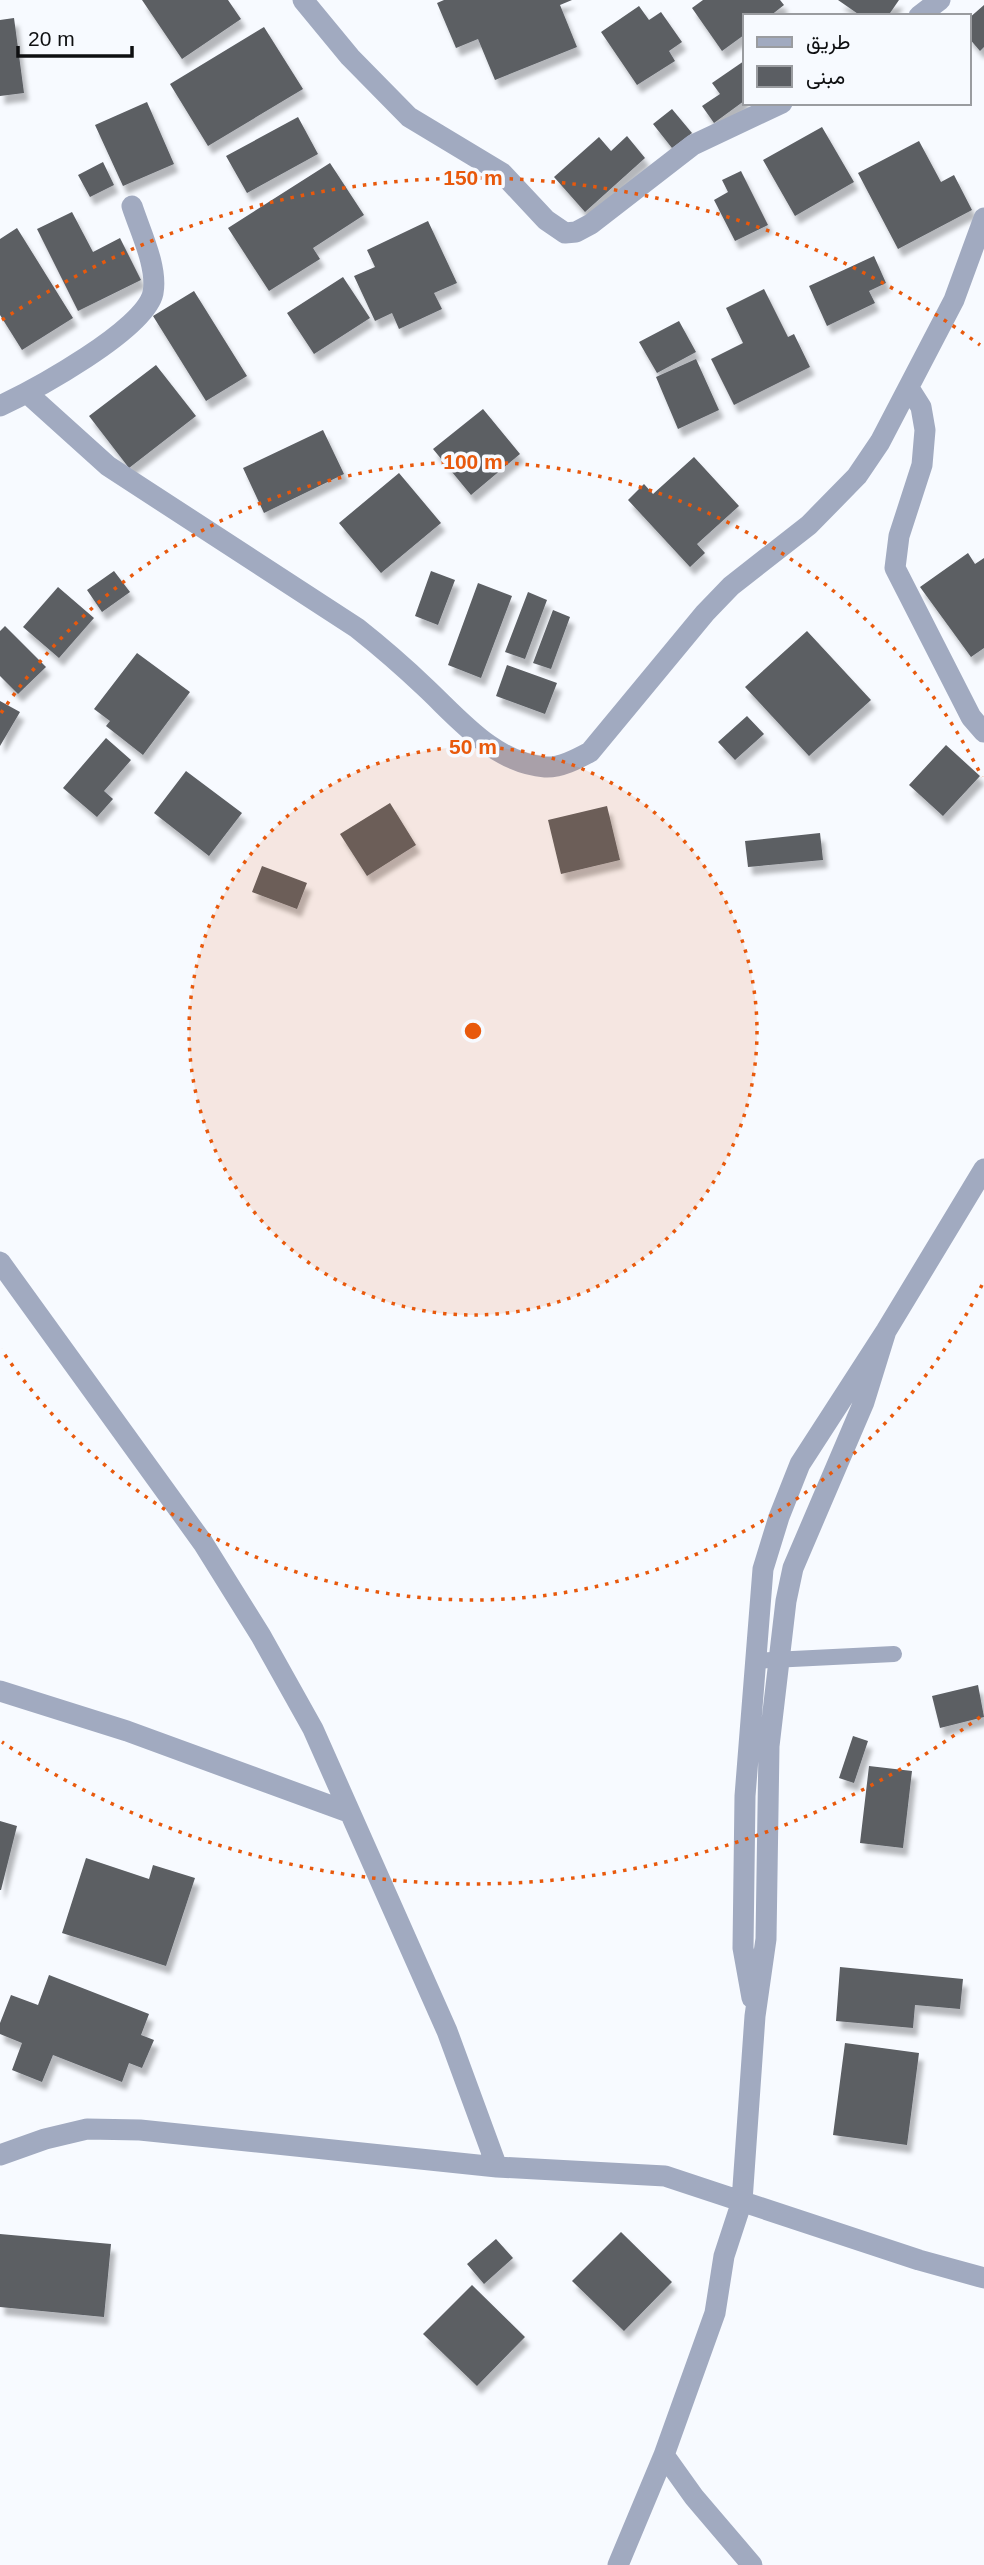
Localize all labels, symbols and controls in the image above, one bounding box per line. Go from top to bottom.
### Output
scale bar [18,14,131,58]
legend [743,14,970,105]
text: 20 m [28,27,75,50]
text: طريق [806,30,851,55]
text: مبنى [806,65,845,89]
text: 150 m [443,166,503,189]
text: 100 m [443,450,503,473]
text: 50 m [449,735,497,758]
centre of rings [461,1019,485,1043]

